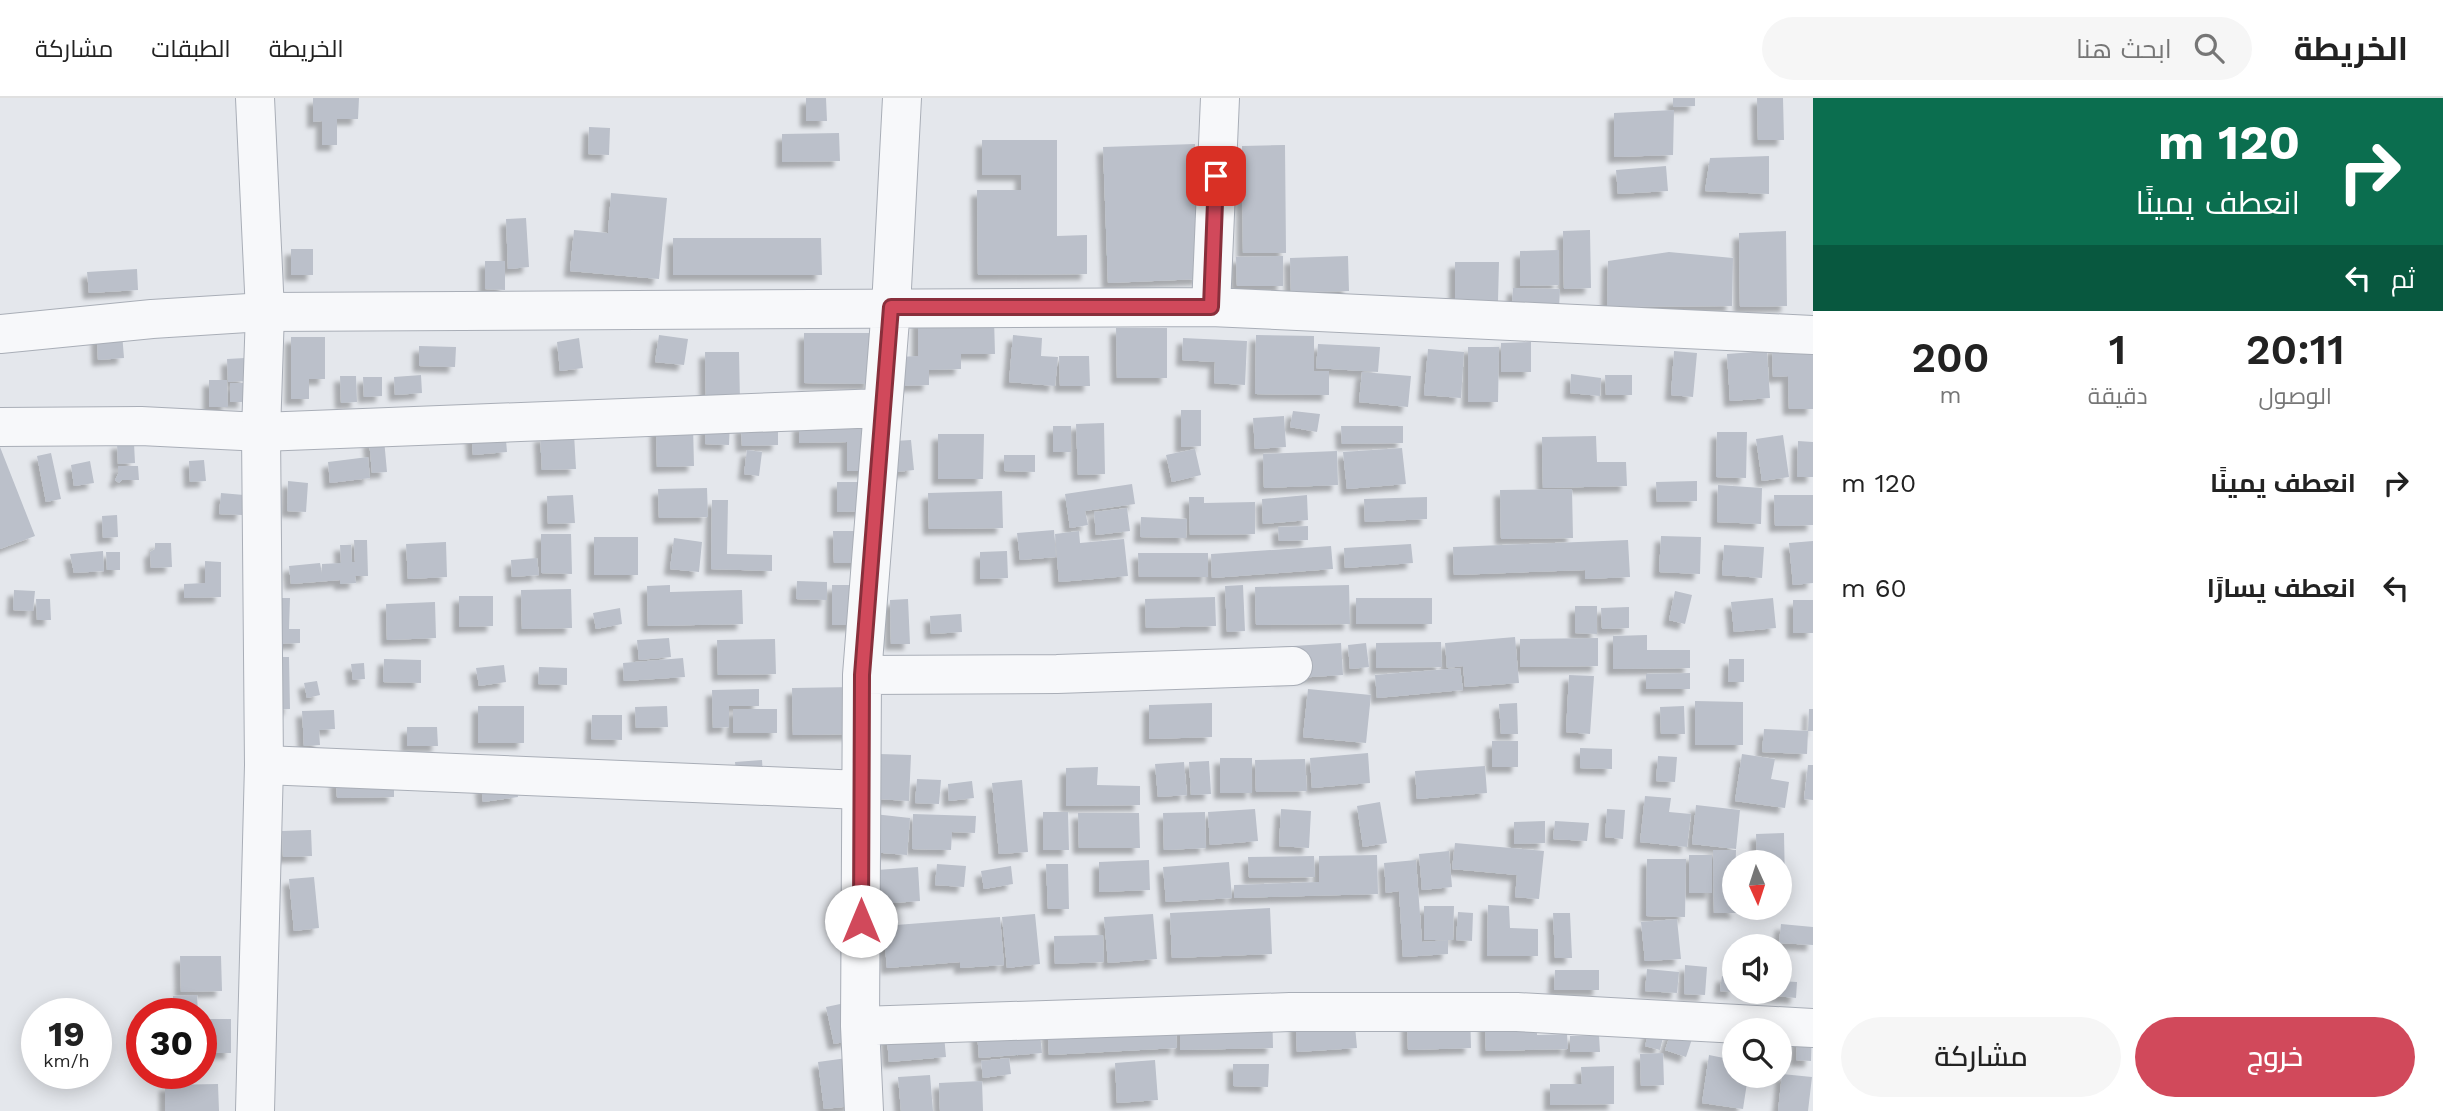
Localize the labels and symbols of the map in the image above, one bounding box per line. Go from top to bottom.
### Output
pin [1186,146,1246,206]
north arrow [1722,850,1792,920]
position arrow [824,884,898,958]
speed limit sign: 30 [126,998,217,1089]

